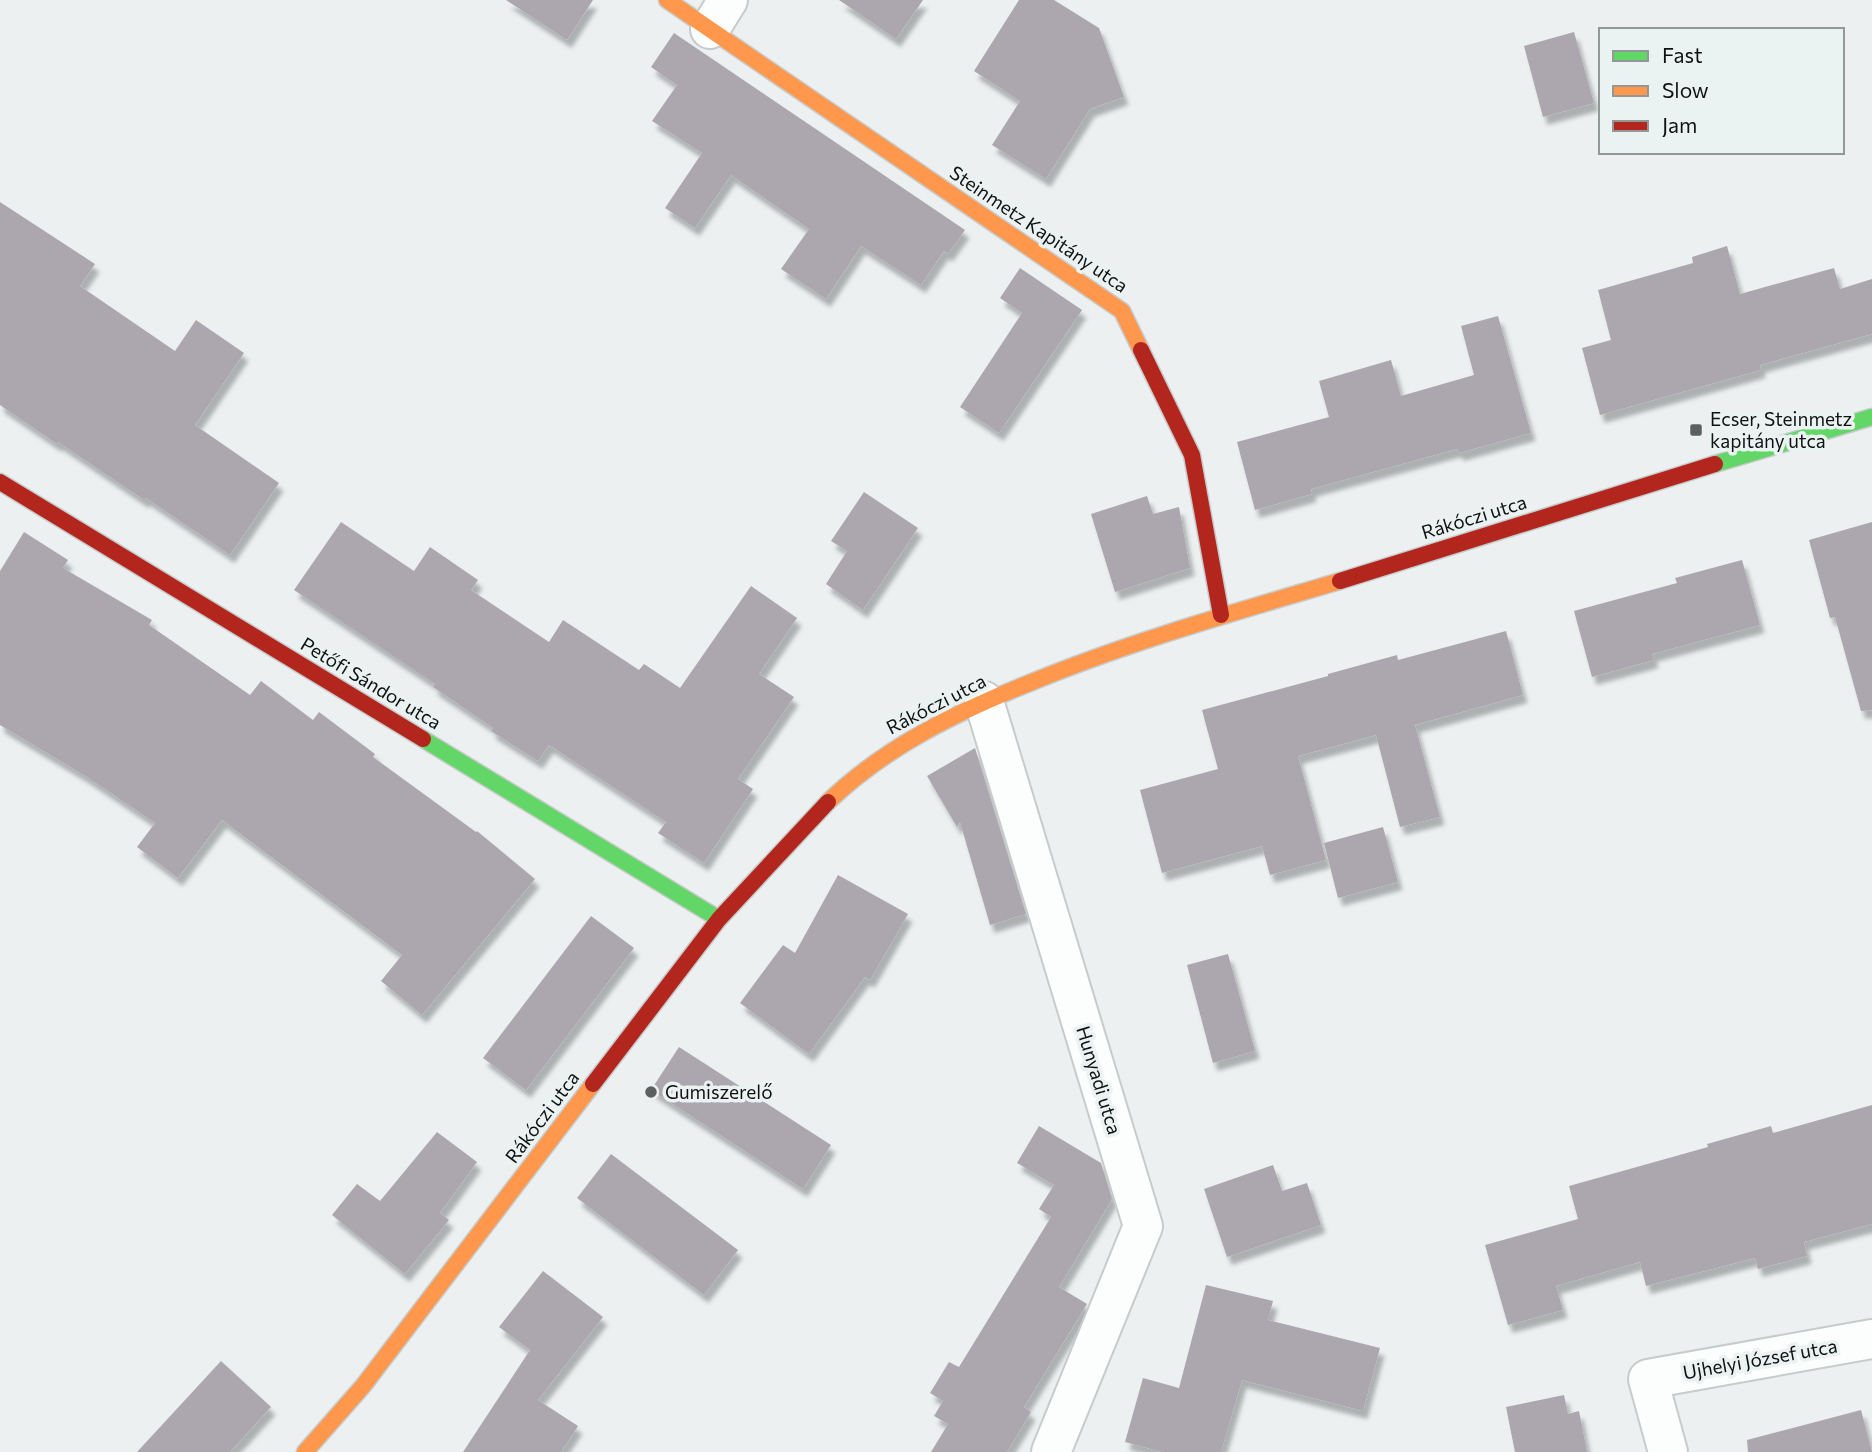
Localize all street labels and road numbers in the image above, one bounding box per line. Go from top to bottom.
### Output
street label: Steinmetz Kapitány utca [946,160,1133,297]
street label: Rákóczi utca [1419,490,1529,543]
street label: Petőfi Sándor utca [297,632,445,733]
street label: Rákóczi utca [882,669,989,738]
street label: Hunyadi utca [1072,1023,1127,1137]
street label: Rákóczi utca [500,1066,583,1167]
street label: Ujhelyi József utca [1681,1334,1839,1383]

